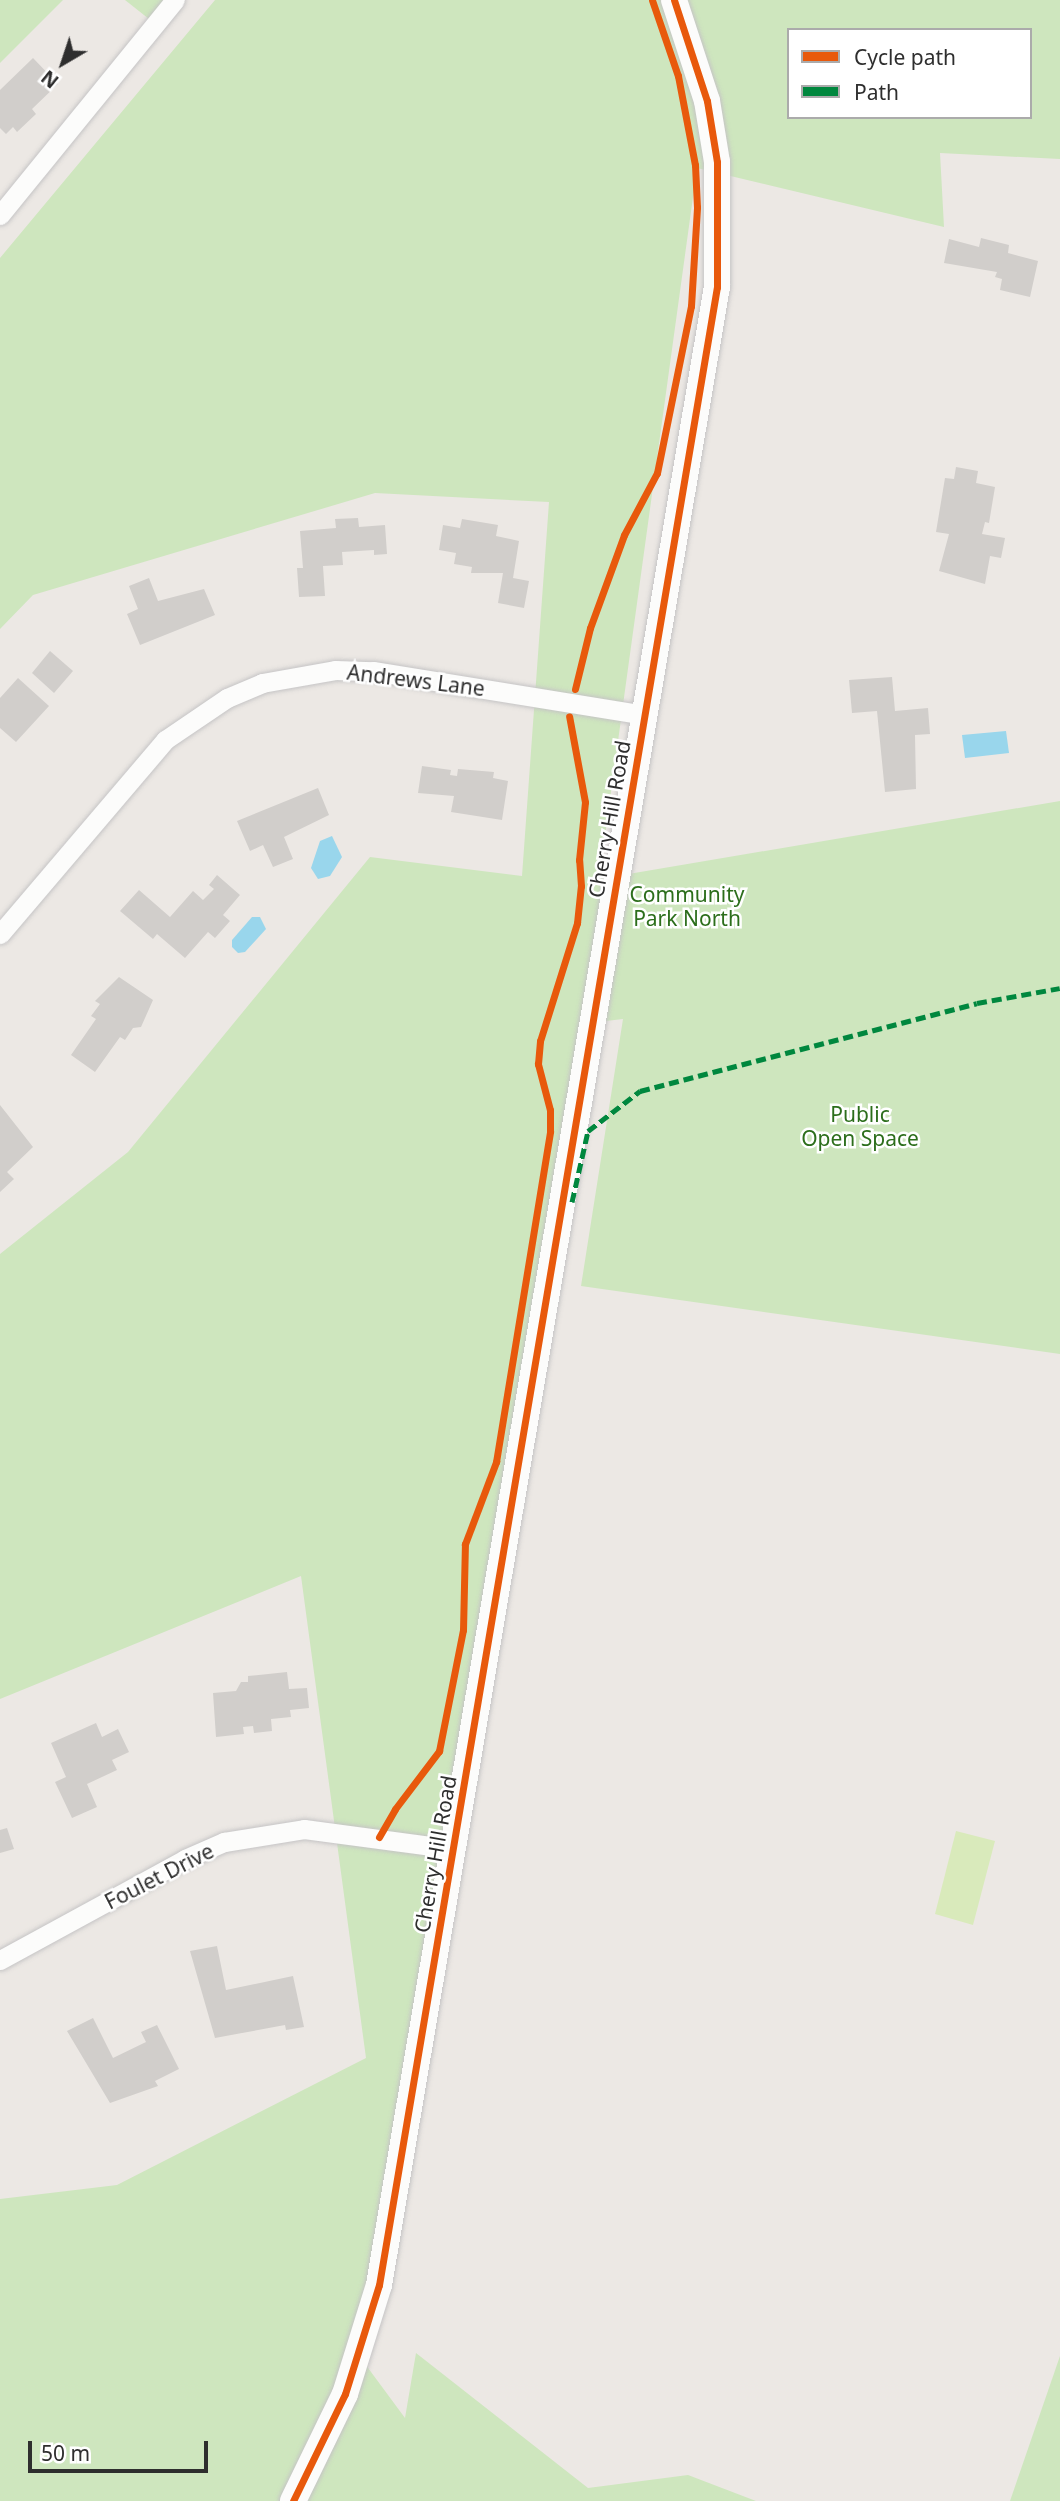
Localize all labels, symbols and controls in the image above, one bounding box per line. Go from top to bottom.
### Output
north arrow [28,28,98,98]
legend [787,28,1032,119]
text: Cycle path [854,43,956,71]
text: N [36,64,64,94]
text: Path [854,78,899,106]
street label: Andrews Lane [346,659,486,701]
street label: Cherry Hill Road [583,738,635,900]
park label: Community Park North [630,881,744,931]
park label: Public Open Space [801,1101,919,1151]
street label: Cherry Hill Road [409,1773,461,1935]
street label: Foulet Drive [100,1838,218,1914]
scale bar [32,2428,212,2472]
text: 50 m [41,2439,90,2467]

